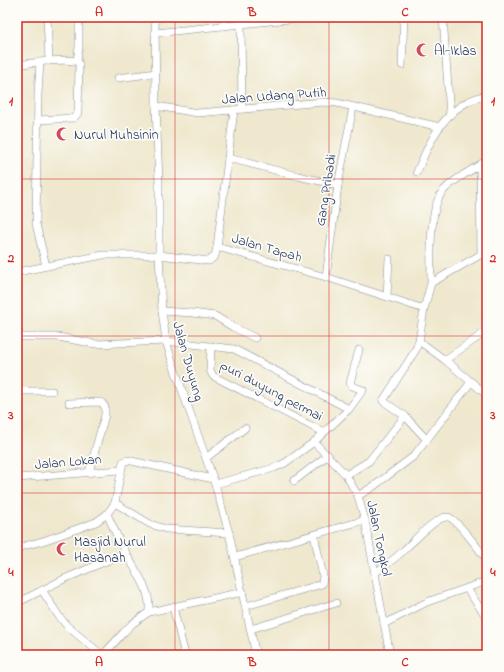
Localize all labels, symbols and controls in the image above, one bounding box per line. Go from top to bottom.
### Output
text: A [95,3,103,22]
text: B [247,3,257,22]
text: C [401,3,409,22]
place label: Al-Iklas [434,41,477,62]
mosque icon: Al-Iklas [415,42,431,58]
street label: Jalan Udang Putih [221,82,327,112]
text: 1 [9,92,14,111]
text: 1 [491,92,496,111]
place label: Nurul Muhsinin [74,125,159,146]
mosque icon: Nurul Muhsinin [55,126,71,142]
street label: Gang Pribadi [310,153,344,228]
street label: Jalan Tapah [229,228,304,268]
text: 2 [7,249,15,268]
text: 2 [489,249,497,268]
street label: Jalan Duyung [165,319,209,404]
street label: puri duyung permai [216,355,326,428]
text: 3 [7,406,14,425]
text: 3 [489,406,496,425]
street label: Jalan Lokan [34,449,103,476]
street label: Jalan Tongkol [359,498,397,579]
place label: Masjid Nurul Hasanah [74,532,146,569]
mosque icon: Masjid Nurul Hasanah [55,541,71,557]
text: 4 [7,563,14,582]
text: 4 [489,563,496,582]
text: A [95,653,103,672]
text: B [247,653,257,672]
text: C [401,653,409,672]

